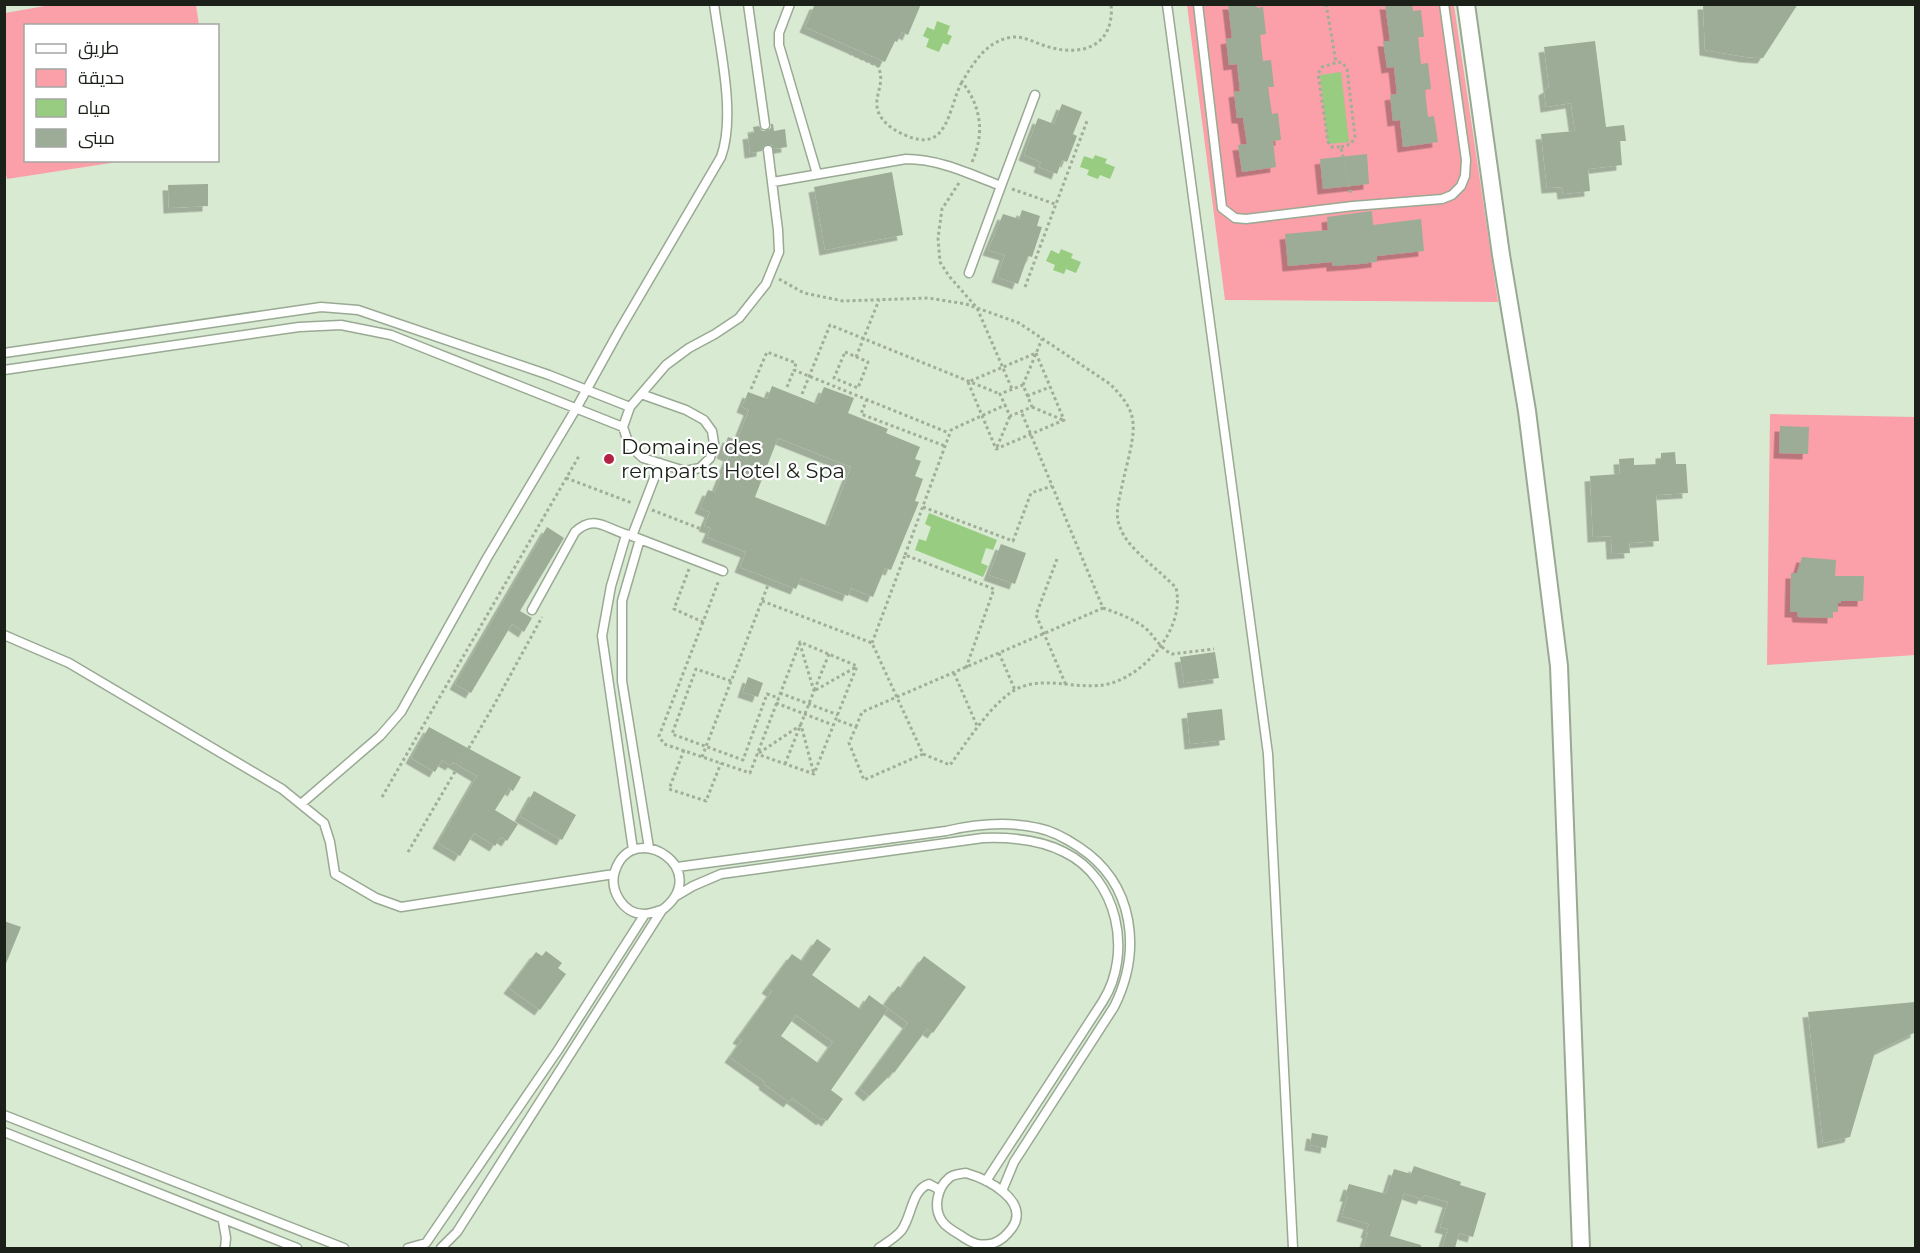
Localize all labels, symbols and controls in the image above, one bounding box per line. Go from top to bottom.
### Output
legend [24,24,219,162]
text: طريق [78,37,119,60]
text: حديقة [78,67,124,89]
text: مياه [78,97,111,119]
text: مبنى [78,127,115,149]
place label: Domaine des remparts Hotel & Spa [621,434,845,483]
marker: Domaine des remparts Hotel & Spa [602,452,616,466]

